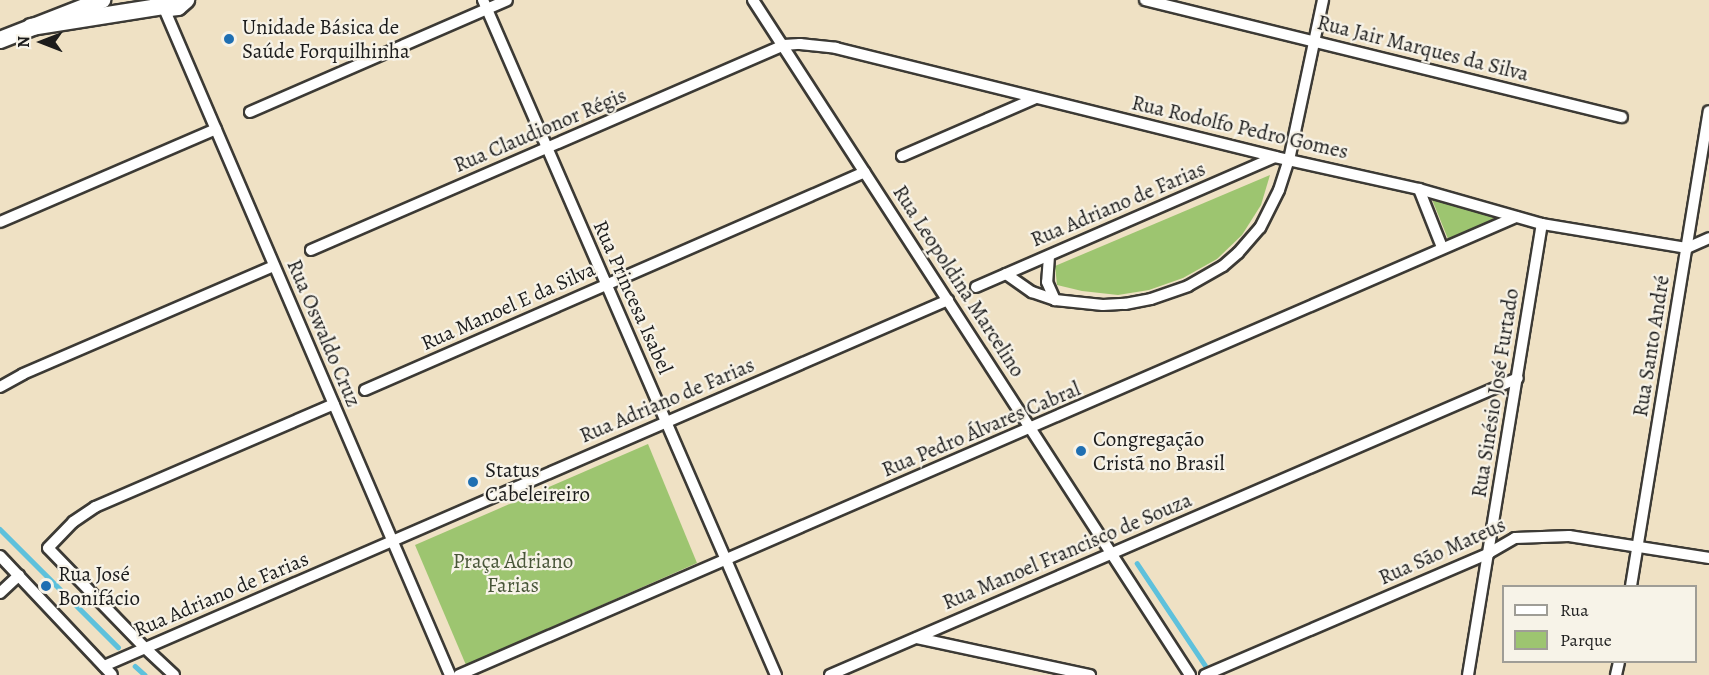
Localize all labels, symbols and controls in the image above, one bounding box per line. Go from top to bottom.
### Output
street label: Rua Jair Marques da Silva [1315,10,1531,86]
north arrow [12,12,72,72]
place label: Unidade Básica de Saúde Forquilhinha [242,14,410,64]
marker: Unidade Básica de Saúde Forquilhinha [220,30,238,48]
text: N [13,36,35,48]
street label: Rua Claudionor Régis [450,82,630,178]
street label: Rua Rodolfo Pedro Gomes [1129,90,1351,164]
street label: Rua Adriano de Farias [1027,156,1209,252]
street label: Rua Leopoldina Marcelino [888,180,1030,382]
street label: Rua Princesa Isabel [588,216,678,378]
street label: Rua Oswaldo Cruz [282,256,366,410]
street label: Rua Manoel E da Silva [417,256,599,356]
street label: Rua Santo André [1627,273,1675,419]
street label: Rua Sinésio José Furtado [1466,287,1524,499]
street label: Rua Adriano de Farias [576,352,758,448]
street label: Rua Pedro Álvares Cabral [878,376,1084,482]
place label: Congregação Cristã no Brasil [1093,426,1225,476]
marker: Congregação Cristã no Brasil [1074,444,1088,458]
place label: Status Cabeleireiro [485,457,590,507]
marker: Status Cabeleireiro [466,475,480,489]
street label: Rua Manoel Francisco de Souza [939,487,1195,615]
street label: Rua São Mateus [1375,512,1509,590]
street label: Rua Adriano de Farias [130,546,312,642]
park label: Praça Adriano Farias [453,548,573,598]
place label: Rua José Bonifácio [58,561,140,611]
marker: Rua José Bonifácio [39,579,53,593]
legend [1502,585,1697,663]
text: Rua [1560,598,1589,622]
text: Parque [1560,628,1612,652]

